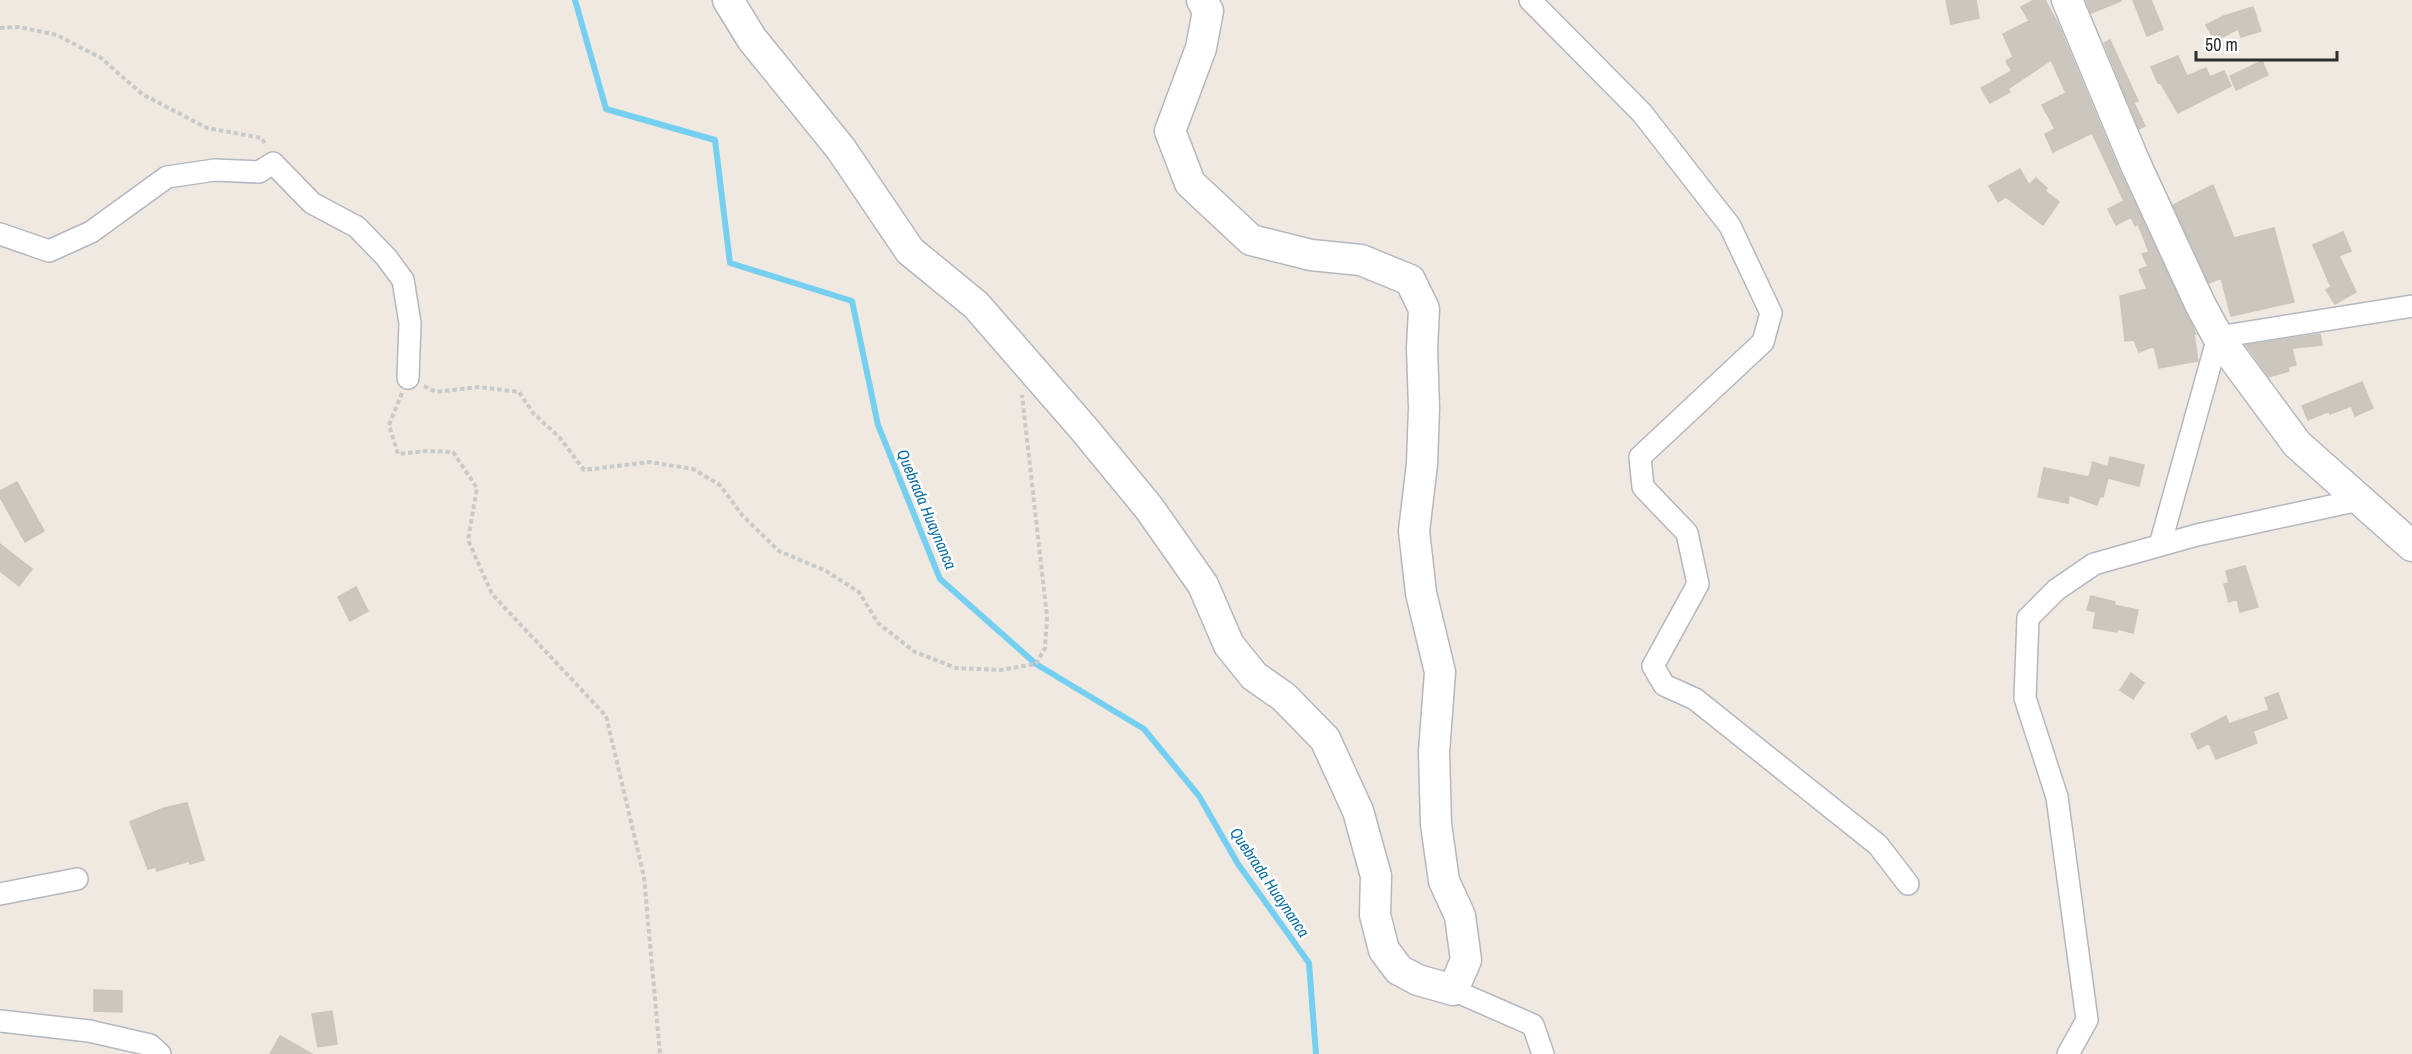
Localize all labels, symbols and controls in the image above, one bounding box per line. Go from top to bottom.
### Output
scale bar [2196,24,2337,62]
text: 50 m [2205,32,2238,57]
water label: Quebrada Huaynanca [892,446,962,572]
water label: Quebrada Huaynanca [1225,823,1315,941]

